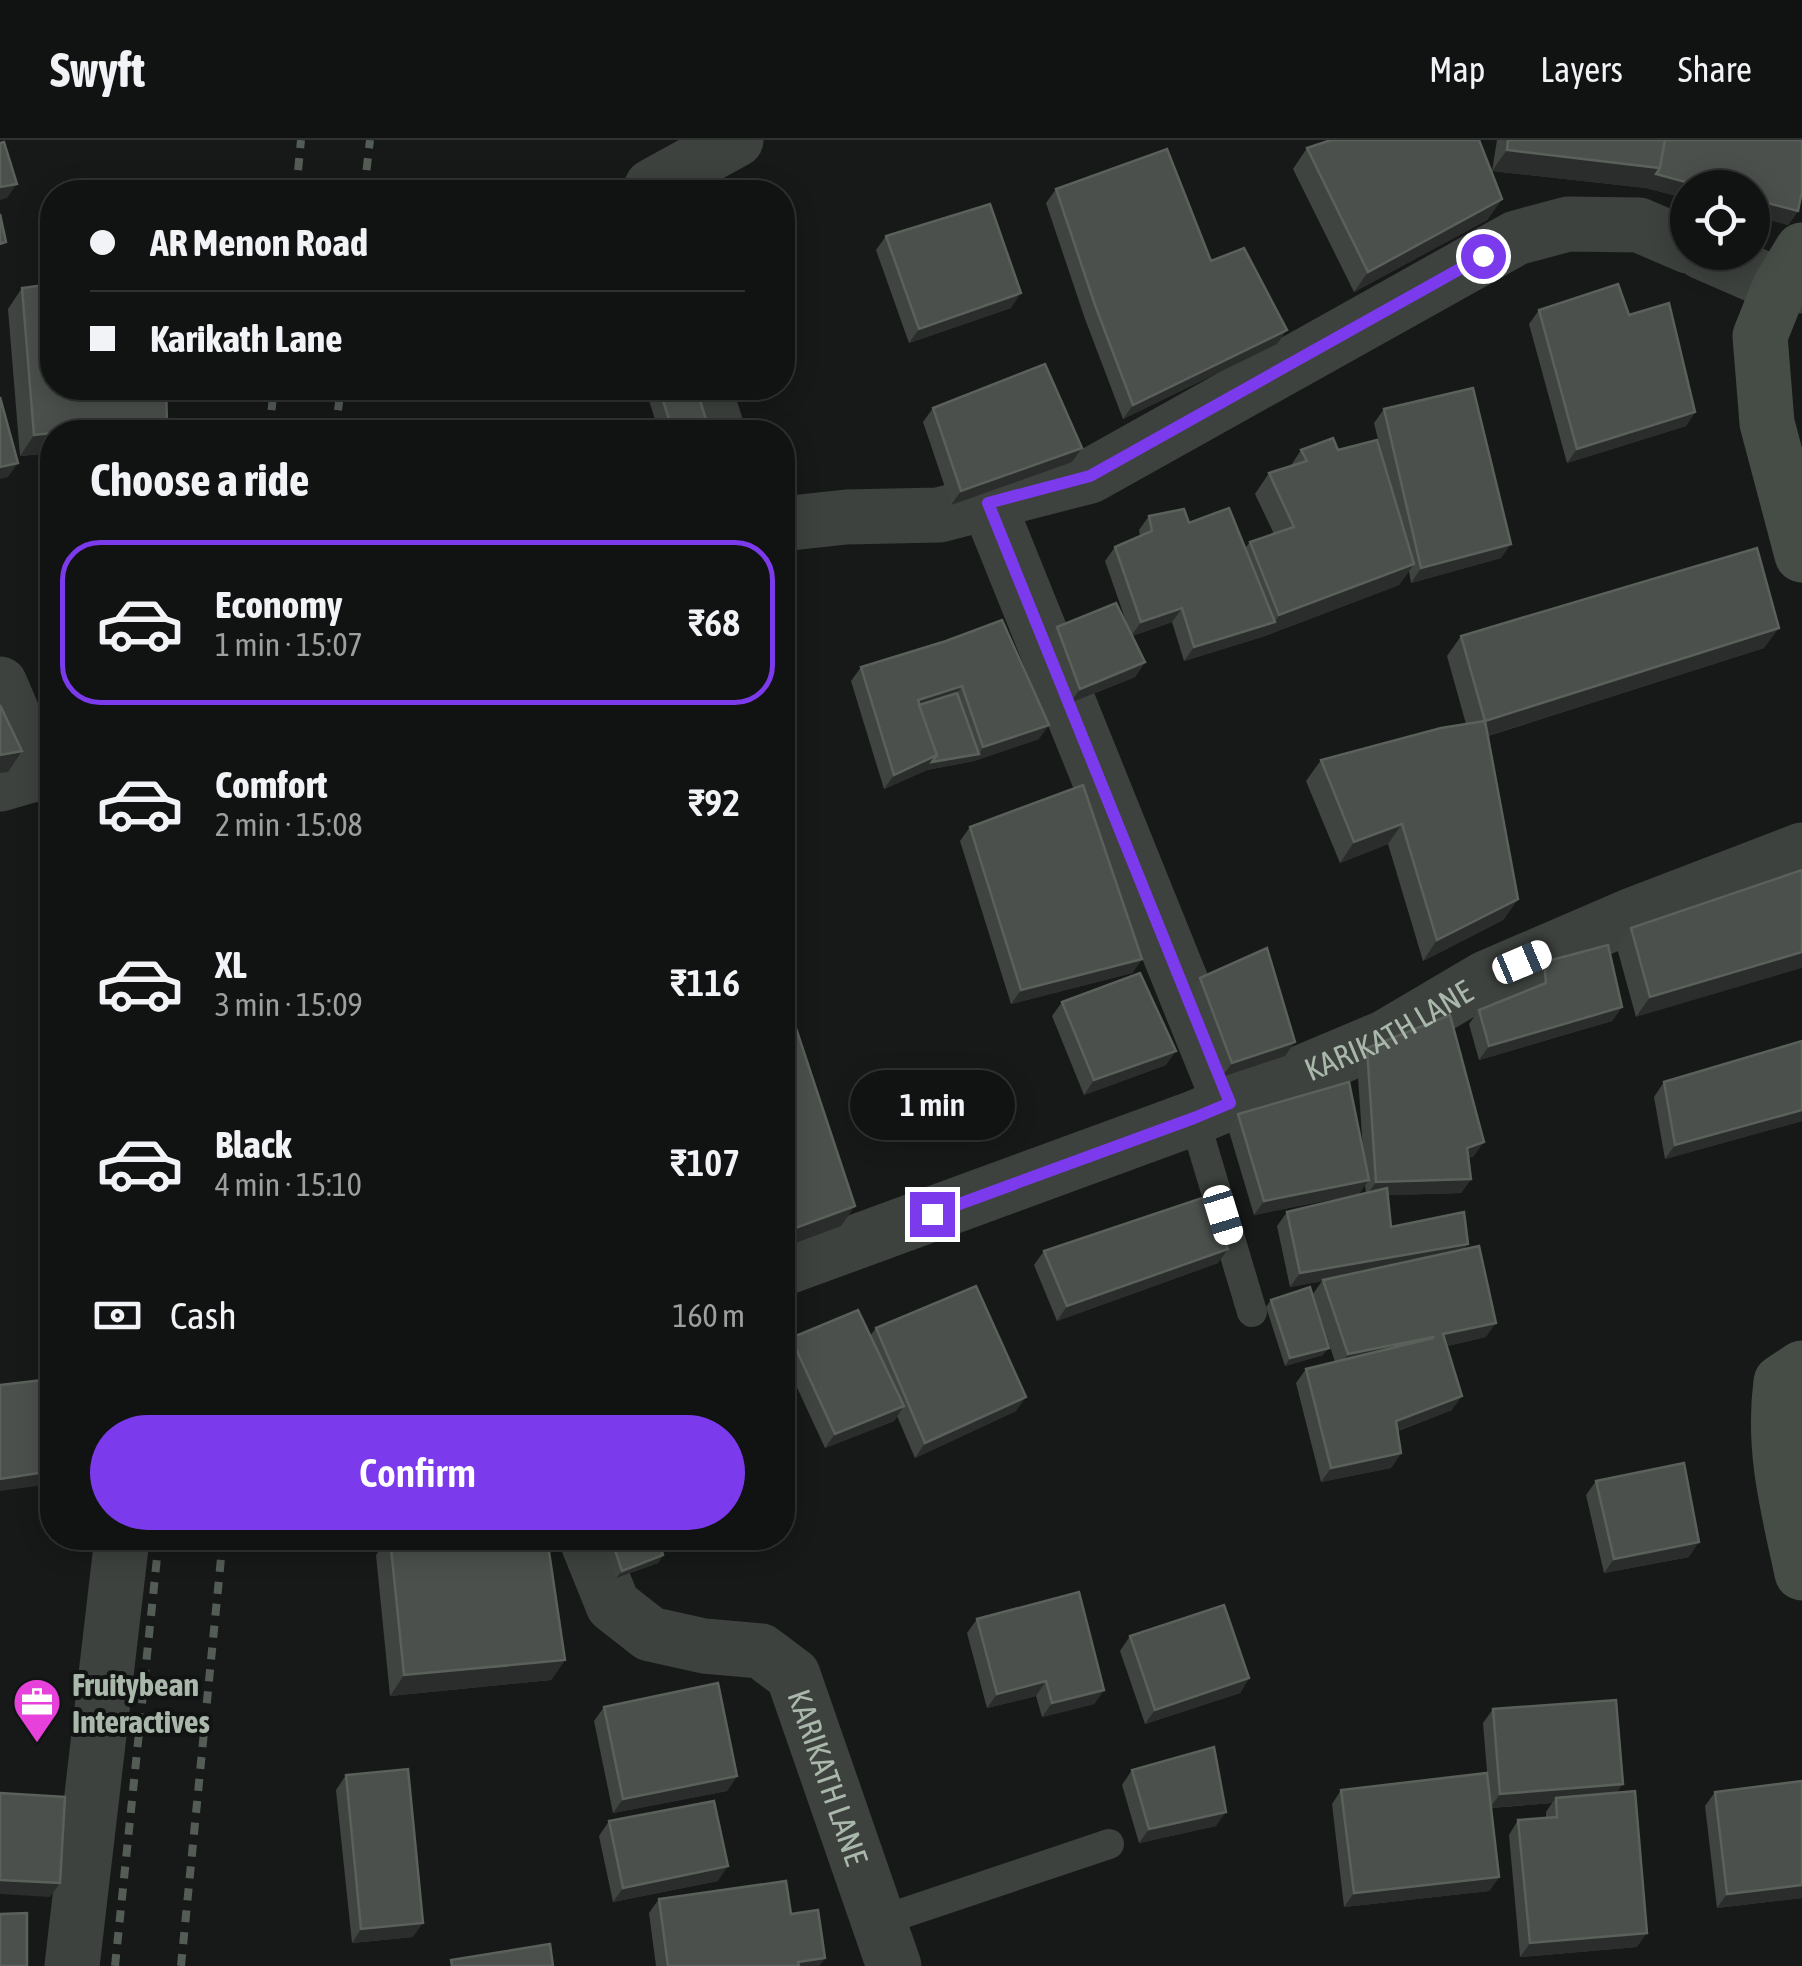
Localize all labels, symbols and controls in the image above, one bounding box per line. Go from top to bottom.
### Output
text: Swyft [50,42,145,97]
text: Map [1429,49,1485,89]
text: Layers [1540,49,1623,89]
text: Share [1678,49,1752,89]
map controls [1670,170,1770,270]
button: locate [1670,170,1770,270]
text: AR Menon Road [150,221,368,264]
route start [1461,234,1506,279]
text: Karikath Lane [150,317,343,360]
text: Choose a ride [90,454,309,506]
icon: car [95,578,185,668]
text: Economy [215,583,342,626]
text: ₹68 [688,601,740,644]
text: 1 min · 15:07 [215,626,362,663]
icon: car [95,758,185,848]
text: Comfort [215,763,327,806]
text: ₹92 [688,781,740,824]
text: 2 min · 15:08 [215,806,362,843]
car [1489,936,1555,988]
icon: car [95,938,185,1028]
text: XL [215,943,247,986]
text: ₹116 [670,961,740,1004]
street label: KARIKATH LANE [1299,972,1479,1088]
text: 3 min · 15:09 [215,986,362,1023]
callout: 1 min [850,1069,1014,1139]
text: 1 min [900,1086,965,1123]
icon: car [95,1118,185,1208]
text: Black [215,1123,292,1166]
text: ₹107 [670,1141,740,1184]
text: 4 min · 15:10 [215,1166,362,1203]
car [1200,1182,1246,1248]
route end [910,1192,955,1237]
icon: cash [90,1288,145,1343]
text: Cash [170,1294,237,1337]
text: 160 m [672,1297,745,1334]
button: Confirm [90,1415,745,1530]
place label: Fruitybean Interactives [72,1666,210,1740]
office icon: Fruitybean Interactives [11,1676,63,1744]
street label: KARIKATH LANE [781,1685,876,1870]

